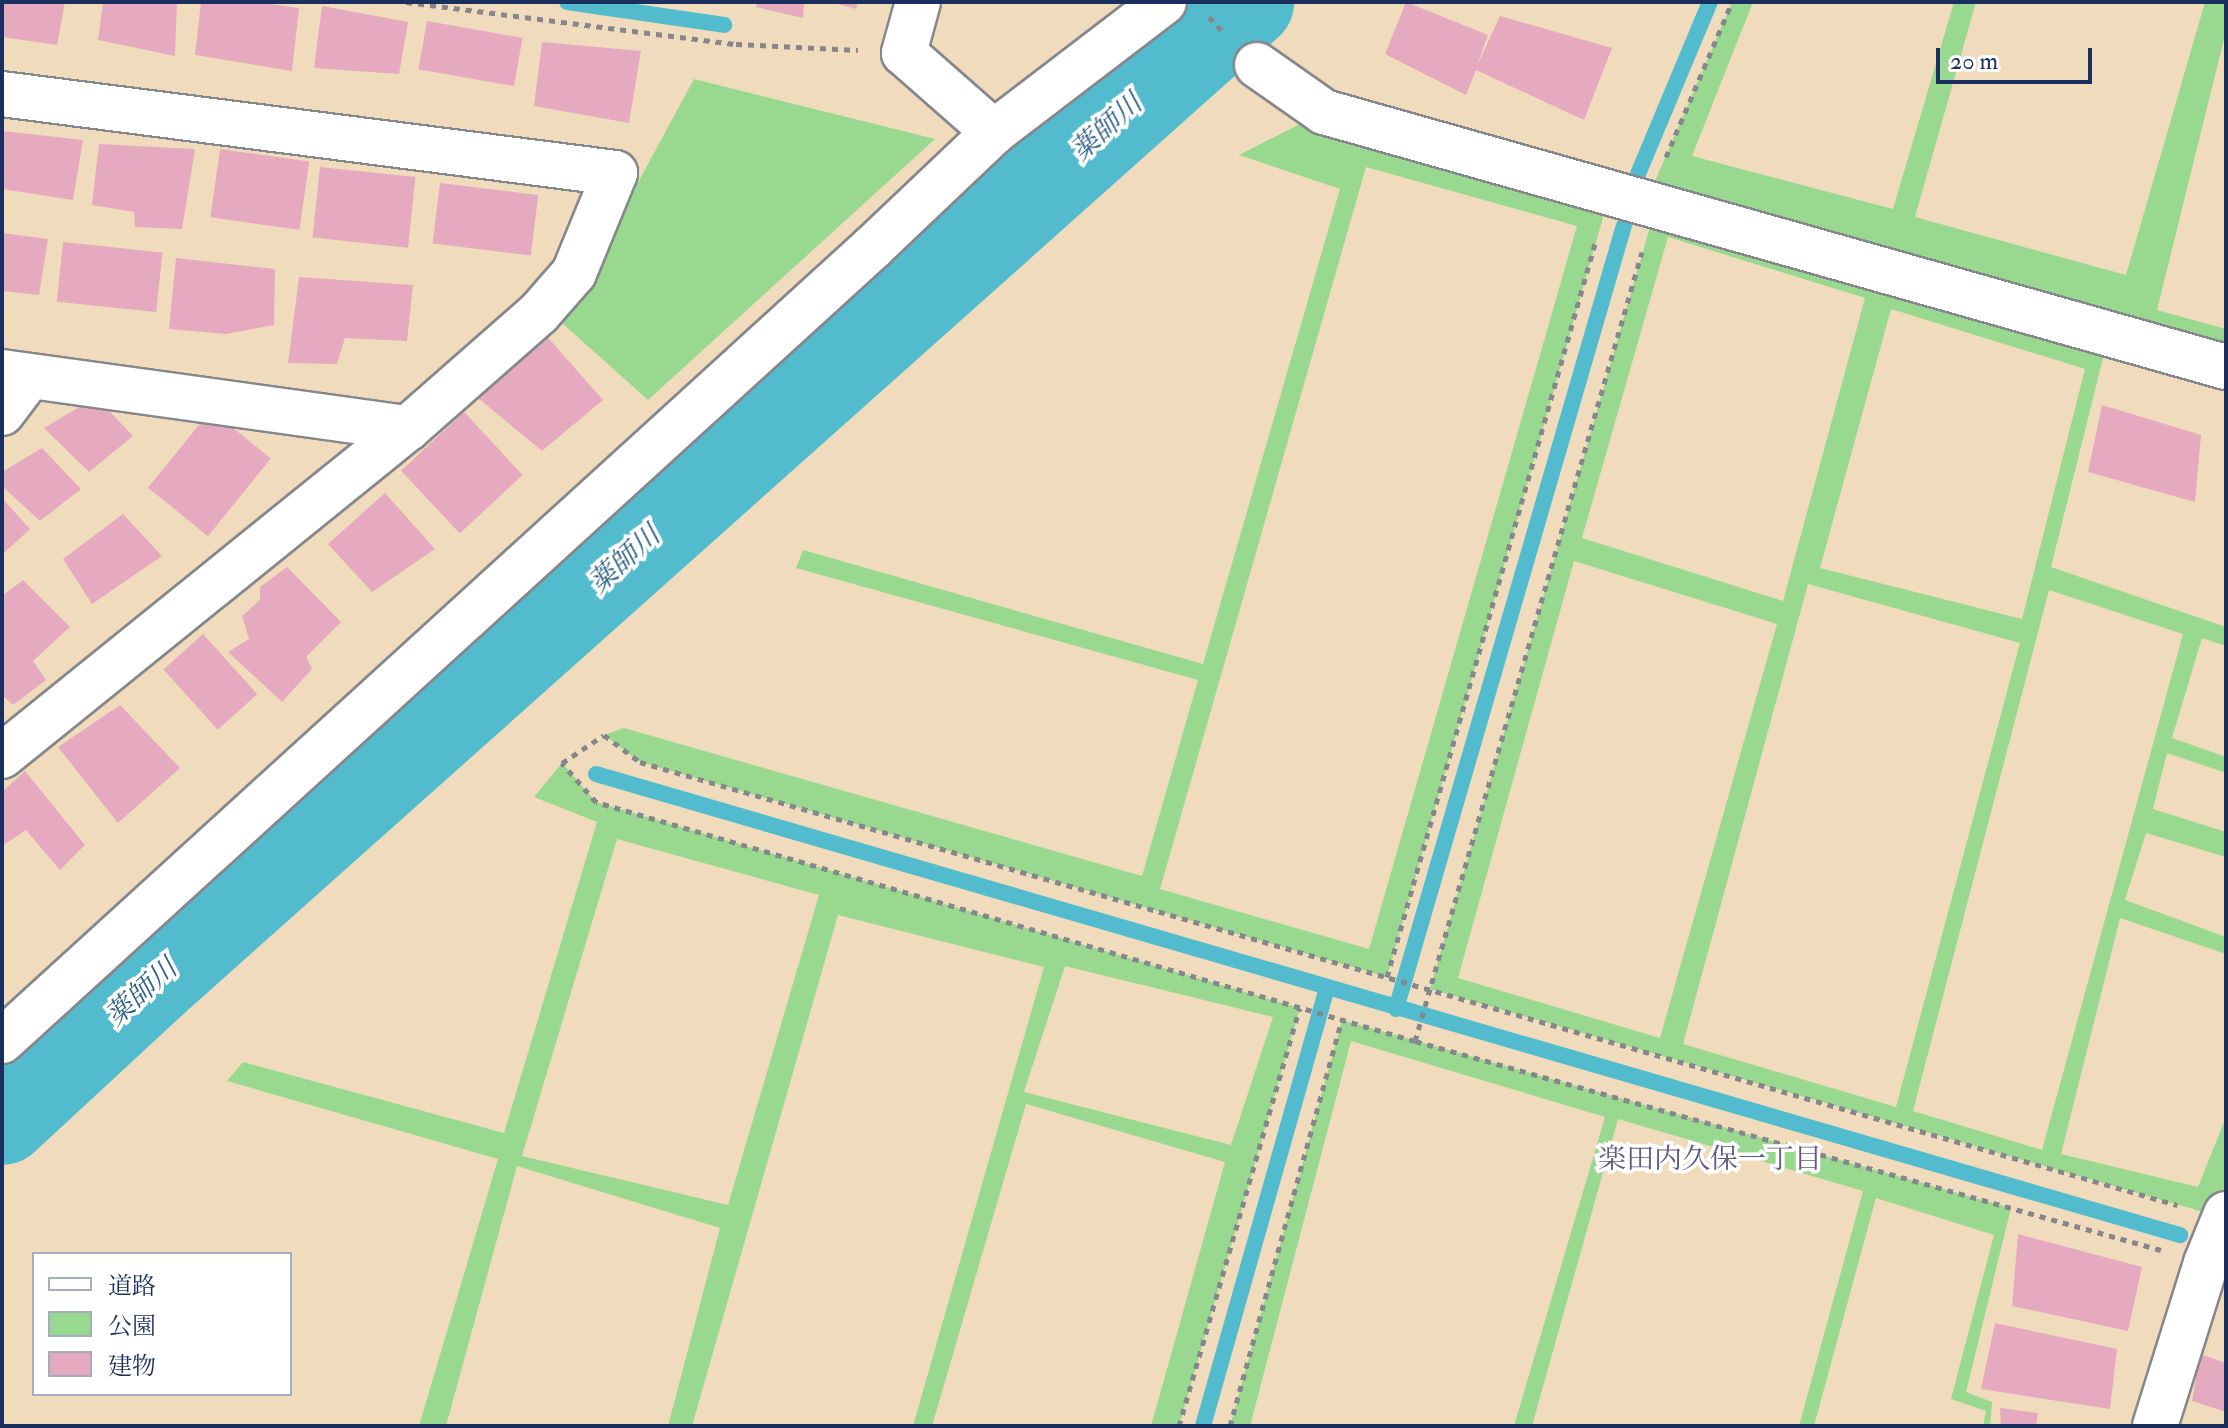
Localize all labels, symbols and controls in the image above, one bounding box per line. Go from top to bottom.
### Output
scale bar [1940,32,2096,82]
text: 20 m [1950,46,1998,77]
water label: 薬師川 [1065,87,1149,169]
water label: 薬師川 [583,519,667,601]
water label: 薬師川 [100,952,184,1034]
district label: 楽田内久保一丁目 [1598,1143,1822,1177]
legend [32,1252,292,1396]
text: 道路 [108,1271,156,1302]
text: 公園 [108,1311,156,1342]
text: 建物 [108,1351,156,1382]

